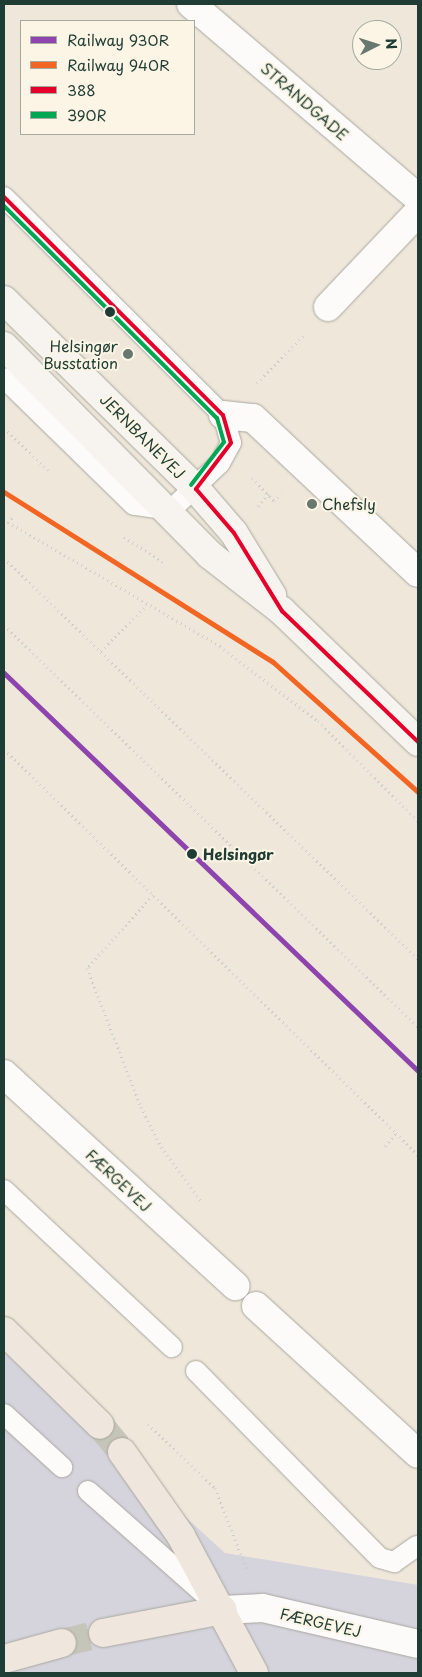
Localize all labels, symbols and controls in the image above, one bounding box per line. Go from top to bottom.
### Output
legend [20,20,195,135]
north arrow [352,20,402,70]
text: Railway 930R [67,28,169,51]
text: N [381,37,402,50]
text: Railway 940R [67,53,170,76]
street label: STRANDGADE [258,58,352,144]
text: 388 [67,78,96,101]
text: 390R [67,103,107,126]
unlabelled marker [105,307,115,317]
place label: Helsingør Busstation [43,336,118,371]
marker: Helsingør Busstation [122,348,134,360]
street label: JERNBANEVEJ [97,390,189,482]
place label: Chefsly [322,495,376,513]
marker: Chefsly [306,498,318,510]
place label: Helsingør [203,845,274,863]
marker: Helsingør [185,847,199,861]
street label: FÆRGEVEJ [82,1145,156,1215]
street label: FÆRGEVEJ [279,1604,363,1640]

